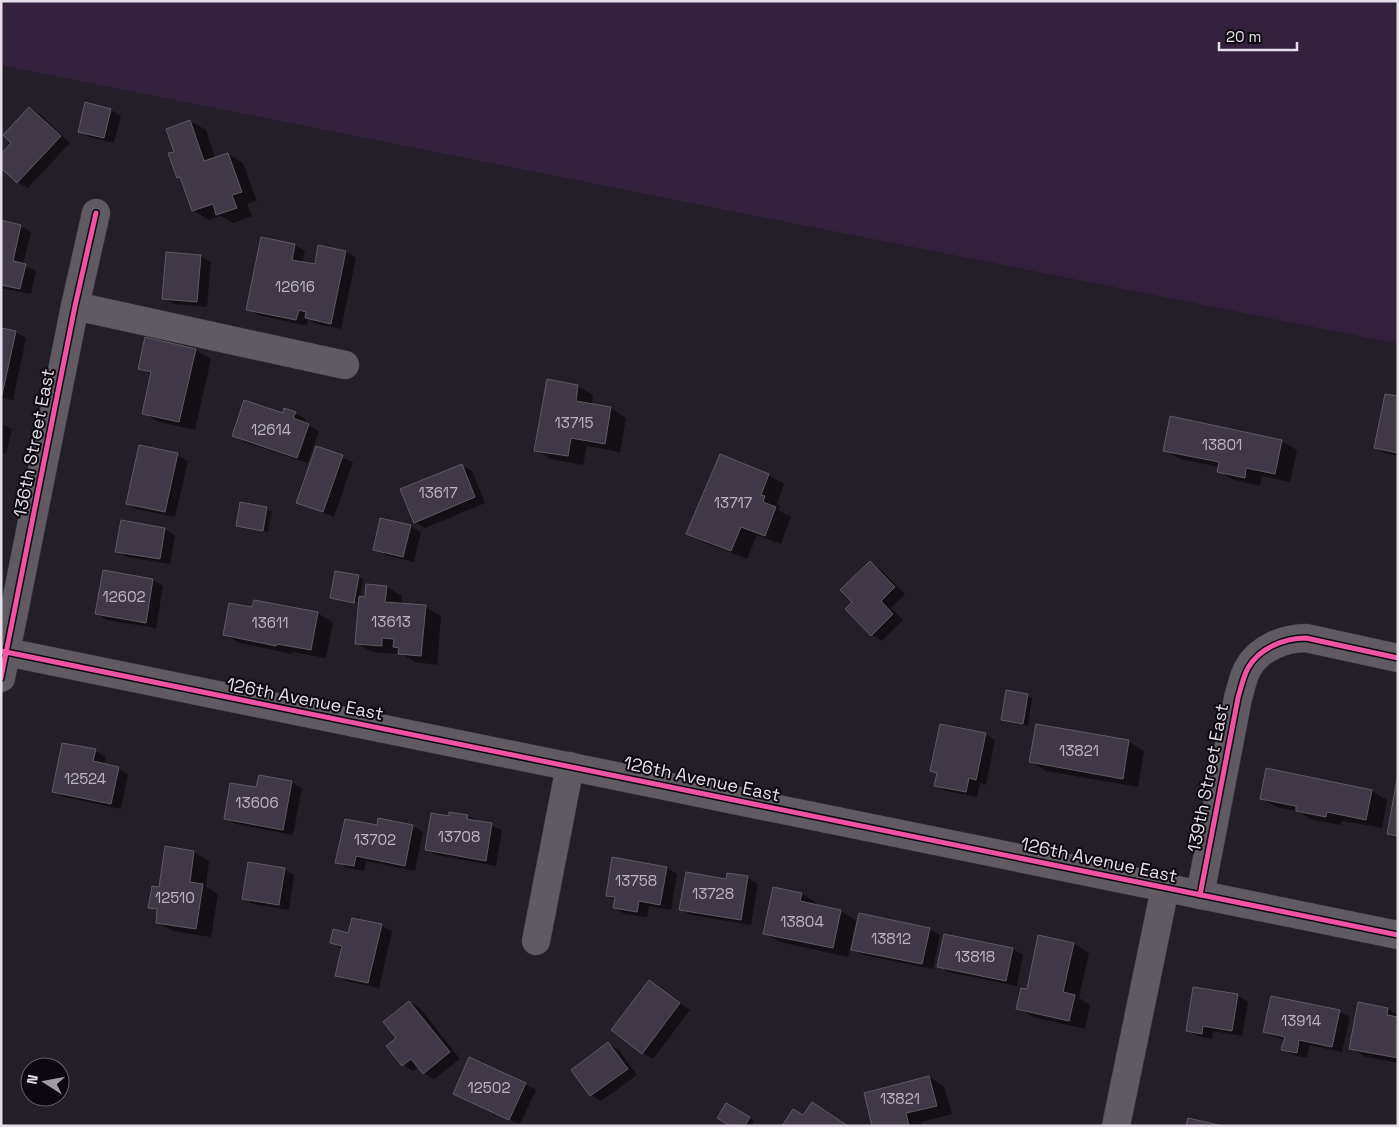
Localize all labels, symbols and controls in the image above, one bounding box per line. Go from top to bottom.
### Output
scale bar [1219,20,1296,52]
text: 20 m [1226,27,1261,46]
house number: 12616 [275,277,315,296]
street label: 136th Street East [8,367,59,519]
house number: 13715 [555,413,593,432]
house number: 12614 [251,420,291,439]
house number: 13801 [1202,435,1242,454]
house number: 13617 [418,483,458,502]
house number: 13717 [714,493,752,512]
house number: 12602 [102,587,146,606]
house number: 13613 [371,612,411,631]
house number: 13611 [251,613,289,632]
street label: 126th Avenue East [225,672,385,725]
street label: 139th Street East [1182,702,1233,854]
house number: 13821 [1059,741,1099,760]
street label: 126th Avenue East [622,751,782,806]
house number: 12524 [64,769,106,788]
house number: 13606 [235,793,279,812]
house number: 13708 [438,827,480,846]
house number: 13702 [354,830,396,849]
street label: 126th Avenue East [1019,832,1179,887]
house number: 13758 [615,871,657,890]
house number: 13728 [692,884,734,903]
house number: 12510 [155,888,195,907]
house number: 13804 [780,912,824,931]
house number: 13812 [871,929,911,948]
house number: 13818 [955,947,995,966]
house number: 13914 [1281,1011,1321,1030]
north arrow [20,1057,70,1107]
text: N [23,1073,42,1086]
house number: 12502 [468,1078,510,1097]
house number: 13821 [880,1089,920,1108]

